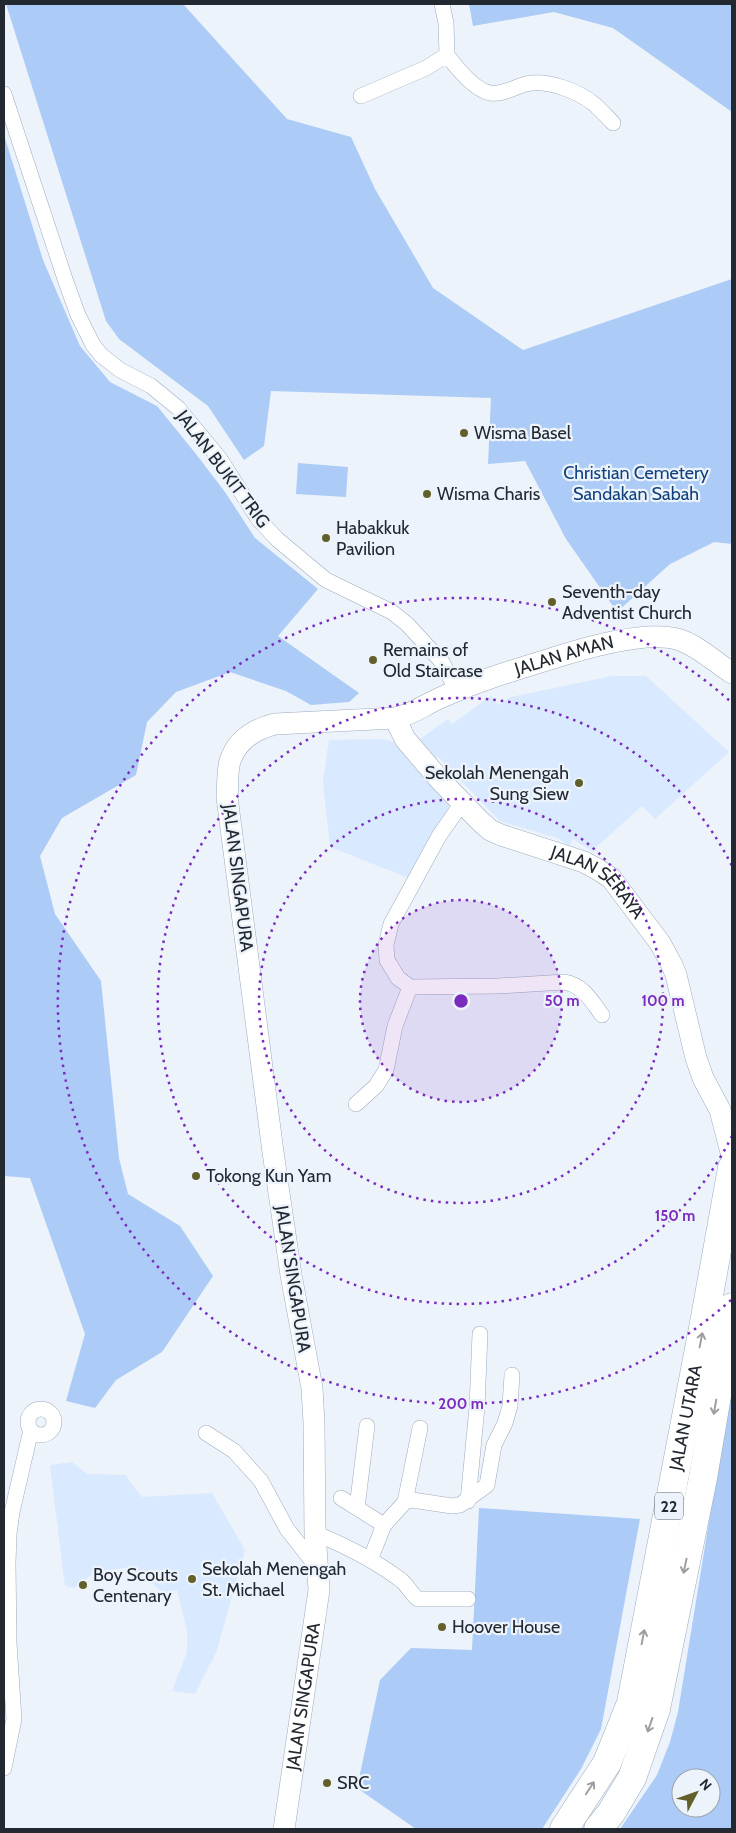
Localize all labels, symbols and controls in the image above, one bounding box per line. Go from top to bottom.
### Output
street label: JALAN BUKIT TRIG [171,405,274,532]
place label: Wisma Basel [474,422,572,444]
marker: Wisma Basel [458,427,470,439]
park label: Christian Cemetery Sandakan Sabah [563,462,709,505]
place label: Wisma Charis [437,483,540,505]
marker: Wisma Charis [421,488,433,500]
place label: Habakkuk Pavilion [336,517,410,560]
marker: Habakkuk Pavilion [320,532,332,544]
place label: Seventh-day Adventist Church [562,581,692,624]
marker: Seventh-day Adventist Church [546,596,558,608]
street label: JALAN AMAN [511,631,616,681]
place label: Remains of Old Staircase [383,639,483,682]
marker: Remains of Old Staircase [367,654,379,666]
place label: Sekolah Menengah Sung Siew [425,762,569,805]
marker: Sekolah Menengah Sung Siew [573,777,585,789]
street label: JALAN SINGAPURA [218,802,258,953]
street label: JALAN SERAYA [547,841,649,923]
centre of rings [452,992,470,1010]
text: 50 m [544,992,580,1010]
text: 100 m [641,992,685,1010]
place label: Tokong Kun Yam [206,1165,331,1187]
marker: Tokong Kun Yam [190,1170,202,1182]
street label: JALAN SINGAPURA [270,1203,315,1354]
text: 150 m [655,1207,695,1225]
one-way arrow [697,1332,706,1348]
street label: JALAN UTARA [665,1363,707,1473]
text: 200 m [438,1395,484,1413]
one-way arrow [710,1398,720,1414]
road number: 22 [655,1492,683,1520]
place label: Sekolah Menengah St. Michael [202,1558,346,1601]
one-way arrow [679,1558,689,1574]
place label: Boy Scouts Centenary [93,1564,178,1607]
marker: Sekolah Menengah St. Michael [186,1573,198,1585]
marker: Boy Scouts Centenary [77,1579,89,1591]
place label: Hoover House [452,1616,560,1638]
street label: JALAN SINGAPURA [282,1621,325,1773]
marker: Hoover House [436,1621,448,1633]
one-way arrow [639,1629,649,1645]
one-way arrow [645,1717,654,1732]
north arrow [671,1768,721,1818]
place label: SRC [337,1772,369,1794]
text: N [696,1775,716,1794]
marker: SRC [321,1777,333,1789]
one-way arrow [585,1782,595,1796]

